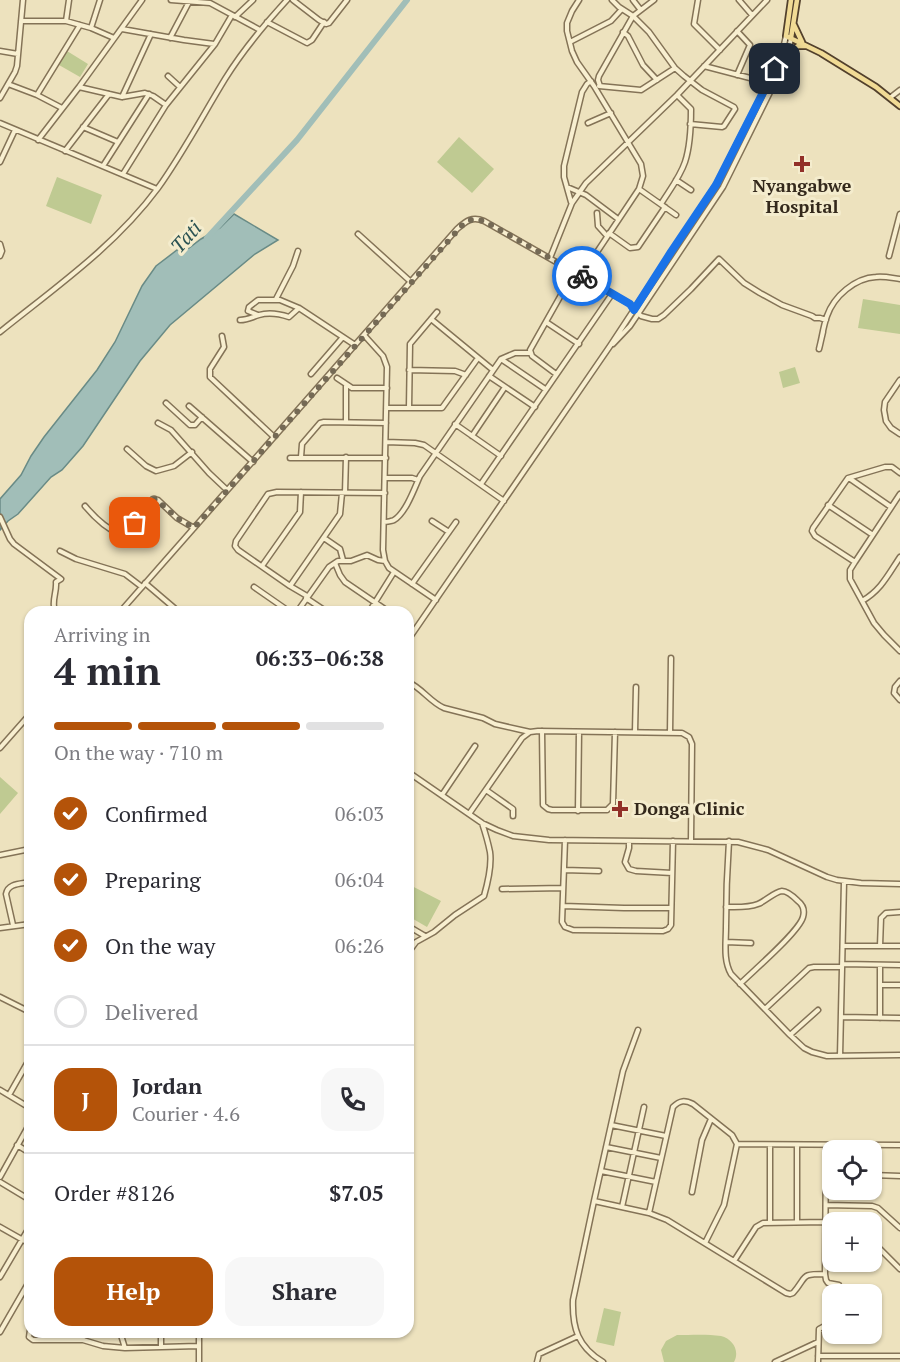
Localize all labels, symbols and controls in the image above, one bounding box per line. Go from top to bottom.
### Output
pin [749,43,800,94]
icon: home [758,52,791,85]
marker: Nyangabwe Hospital [793,155,811,173]
place label: Nyangabwe Hospital [753,173,852,218]
water label: Tati [164,214,207,259]
courier [552,246,612,306]
icon: bike [566,260,599,293]
pin [109,497,160,548]
icon: bag [118,506,151,539]
text: Arriving in [54,621,150,648]
text: 06:33–06:38 [256,643,384,672]
text: 4 min [54,644,161,696]
text: On the way · 710 m [54,739,223,766]
place label: Donga Clinic [634,796,745,820]
icon: check [54,797,87,830]
text: Confirmed [105,799,208,828]
text: 06:03 [335,800,384,827]
marker: Donga Clinic [611,800,629,818]
icon: check [54,863,87,896]
text: Preparing [105,865,201,894]
text: 06:04 [335,866,384,893]
icon: check [54,929,87,962]
text: On the way [105,931,215,960]
text: 06:26 [335,932,384,959]
text: Delivered [105,997,198,1026]
button: phone [321,1068,384,1131]
text: Jordan [132,1071,202,1100]
text: J [81,1085,90,1114]
text: Courier · 4.6 [132,1100,240,1127]
map controls [822,1140,882,1344]
button: locate [822,1140,882,1200]
text: Order #8126 [54,1178,174,1207]
text: $7.05 [329,1178,384,1207]
button: + [822,1212,882,1272]
button: Help [54,1257,213,1326]
button: Share [225,1257,384,1326]
button: − [822,1284,882,1344]

